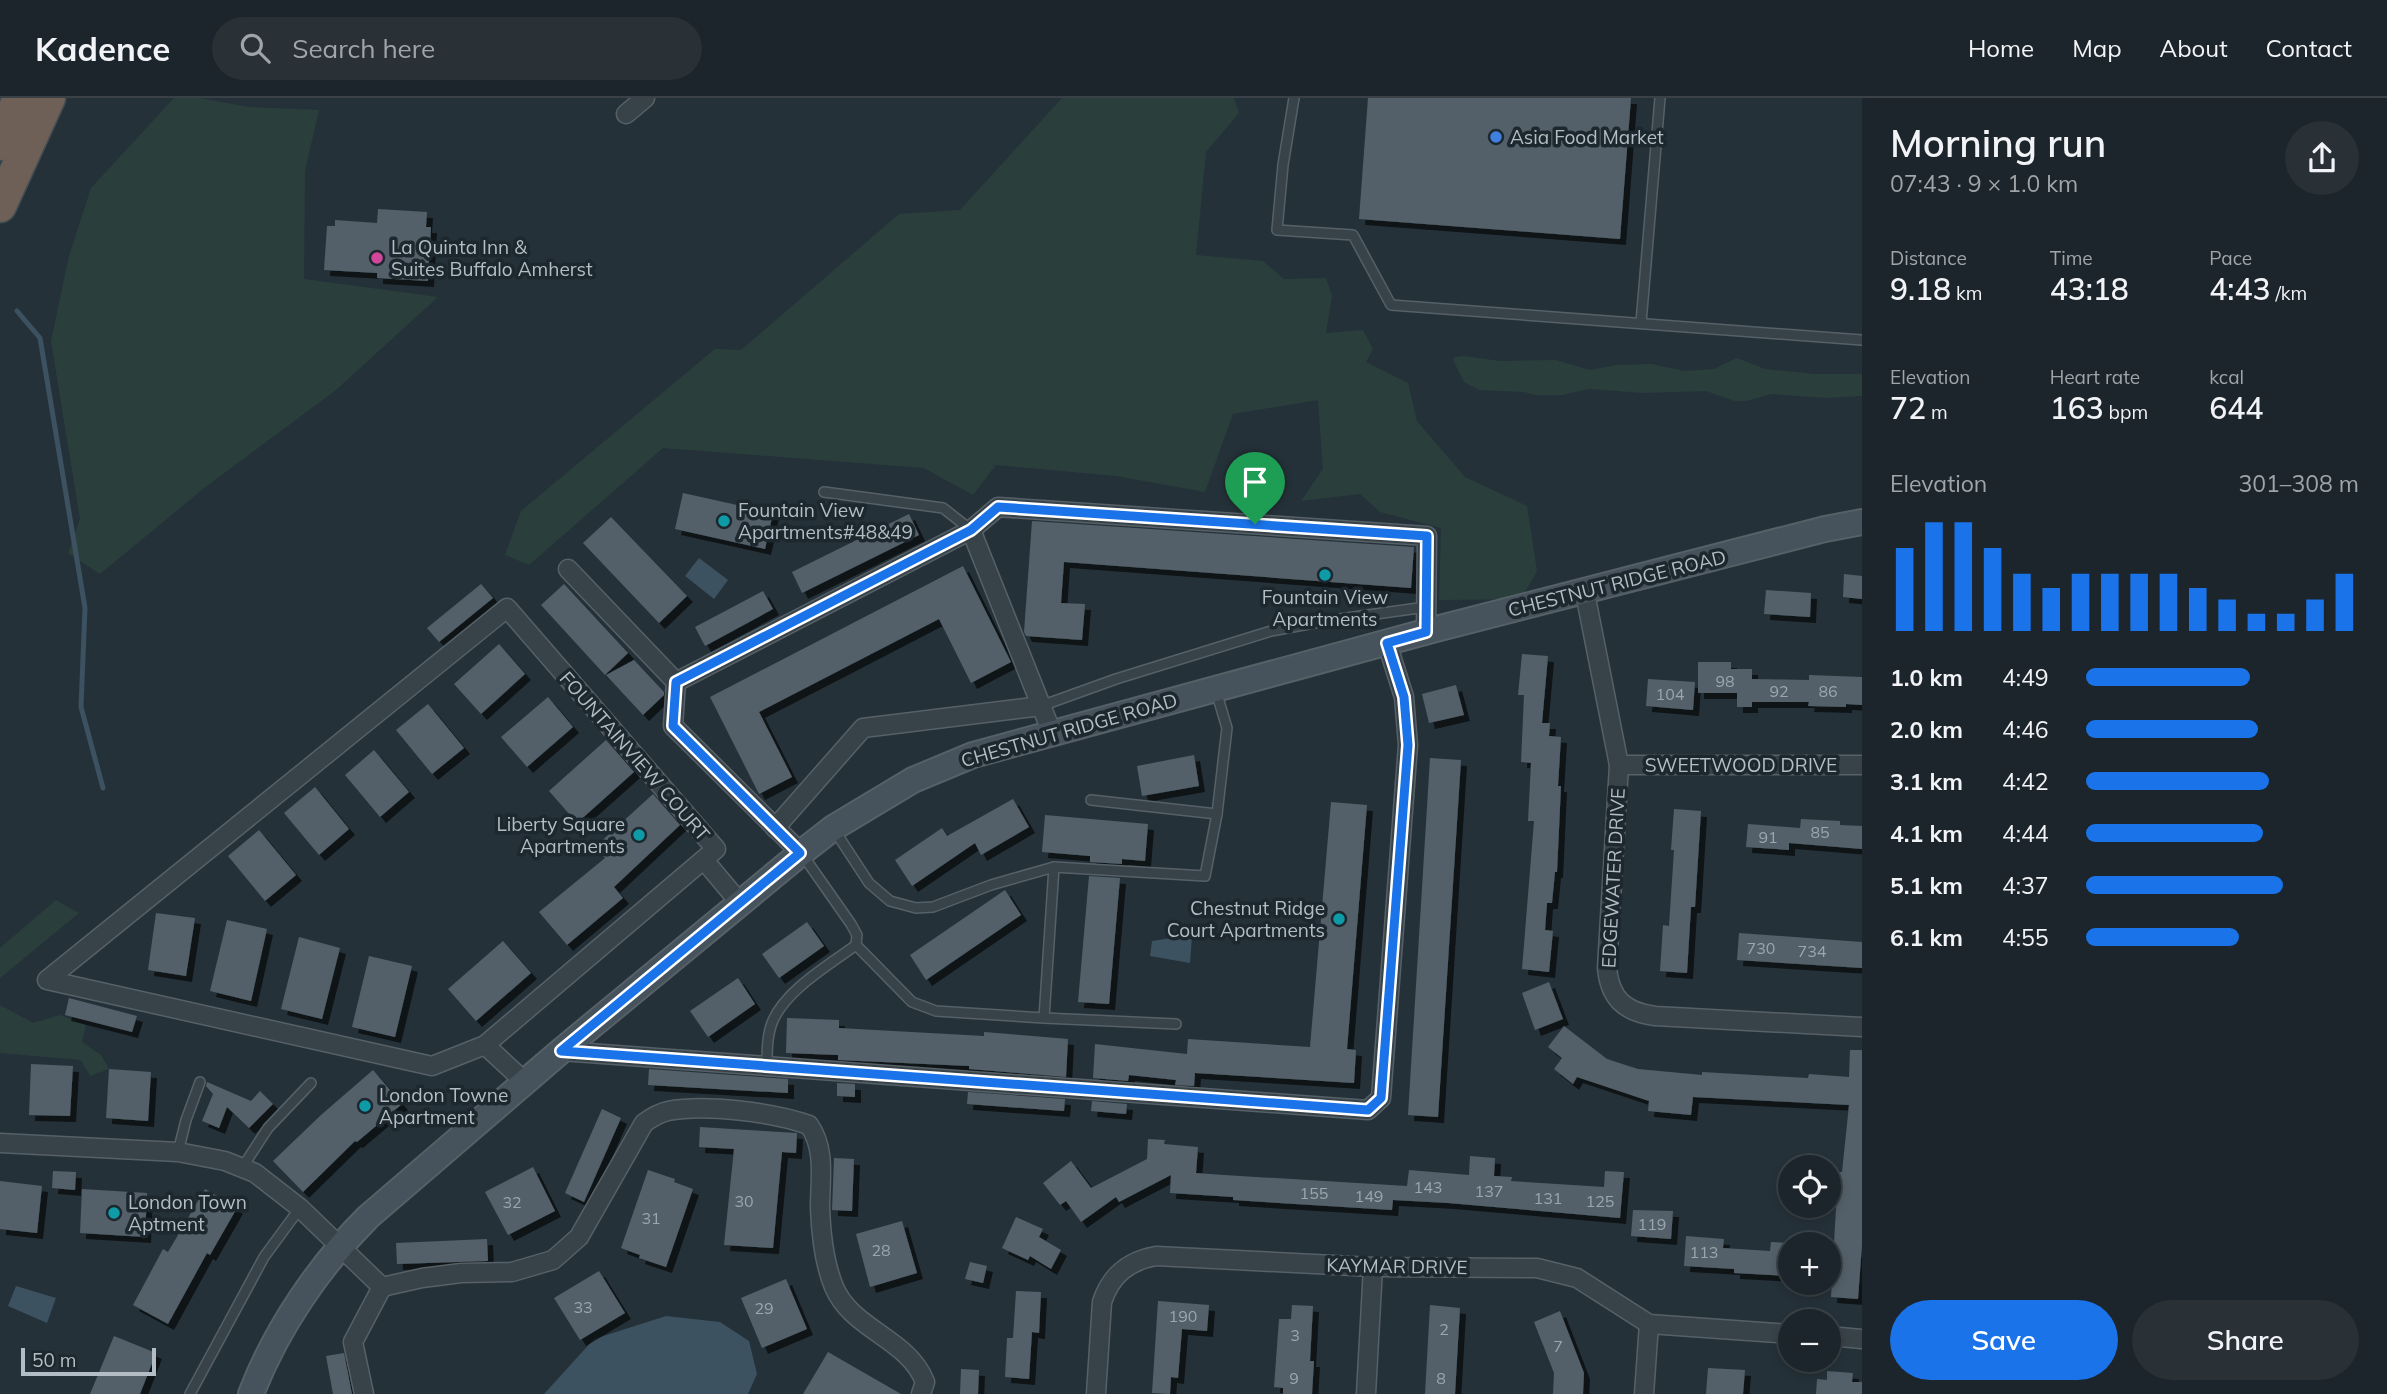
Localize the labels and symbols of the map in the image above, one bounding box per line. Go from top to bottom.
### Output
place label: Asia Food Market [1510,125,1664,149]
marker: Asia Food Market [1488,129,1504,145]
place label: La Quinta Inn & Suites Buffalo Amherst [391,235,593,281]
marker: La Quinta Inn & Suites Buffalo Amherst [369,250,385,266]
pin [1225,452,1285,524]
place label: Fountain View Apartments#48&49 [738,498,913,544]
marker: Fountain View Apartments#48&49 [716,513,732,529]
street label: CHESTNUT RIDGE ROAD [1505,544,1729,622]
marker: Fountain View Apartments [1317,567,1333,583]
place label: Fountain View Apartments [1262,585,1388,631]
street label: FOUNTAINVIEW COURT [555,666,716,846]
house number: 98 [1715,671,1735,691]
house number: 92 [1769,681,1789,701]
house number: 86 [1818,681,1838,701]
house number: 104 [1656,684,1685,704]
street label: CHESTNUT RIDGE ROAD [958,688,1180,772]
street label: SWEETWOOD DRIVE [1645,753,1837,777]
street label: EDGEWATER DRIVE [1596,787,1630,969]
place label: Liberty Square Apartments [496,812,625,858]
house number: 85 [1810,822,1830,842]
marker: Liberty Square Apartments [631,827,647,843]
house number: 91 [1758,827,1778,847]
place label: Chestnut Ridge Court Apartments [1167,896,1325,942]
marker: Chestnut Ridge Court Apartments [1331,911,1347,927]
house number: 730 [1747,938,1775,958]
house number: 734 [1798,941,1827,961]
place label: London Towne Apartment [379,1083,508,1129]
marker: London Towne Apartment [357,1098,373,1114]
house number: 143 [1414,1177,1442,1197]
house number: 137 [1475,1181,1503,1201]
house number: 155 [1300,1183,1328,1203]
house number: 149 [1355,1186,1383,1206]
house number: 131 [1534,1188,1562,1208]
place label: London Town Aptment [128,1190,247,1236]
house number: 30 [734,1191,754,1211]
house number: 125 [1586,1191,1614,1211]
house number: 32 [502,1192,522,1212]
marker: London Town Aptment [106,1205,122,1221]
house number: 31 [641,1208,661,1228]
house number: 119 [1638,1214,1666,1234]
house number: 28 [871,1240,891,1260]
house number: 113 [1690,1242,1718,1262]
street label: KAYMAR DRIVE [1326,1253,1468,1279]
house number: 33 [573,1297,593,1317]
house number: 29 [754,1298,774,1318]
house number: 190 [1169,1306,1197,1326]
house number: 2 [1439,1319,1449,1339]
house number: 3 [1290,1325,1300,1345]
house number: 7 [1553,1336,1563,1356]
scale bar [21,1345,156,1377]
house number: 9 [1289,1368,1299,1388]
house number: 8 [1436,1368,1446,1388]

